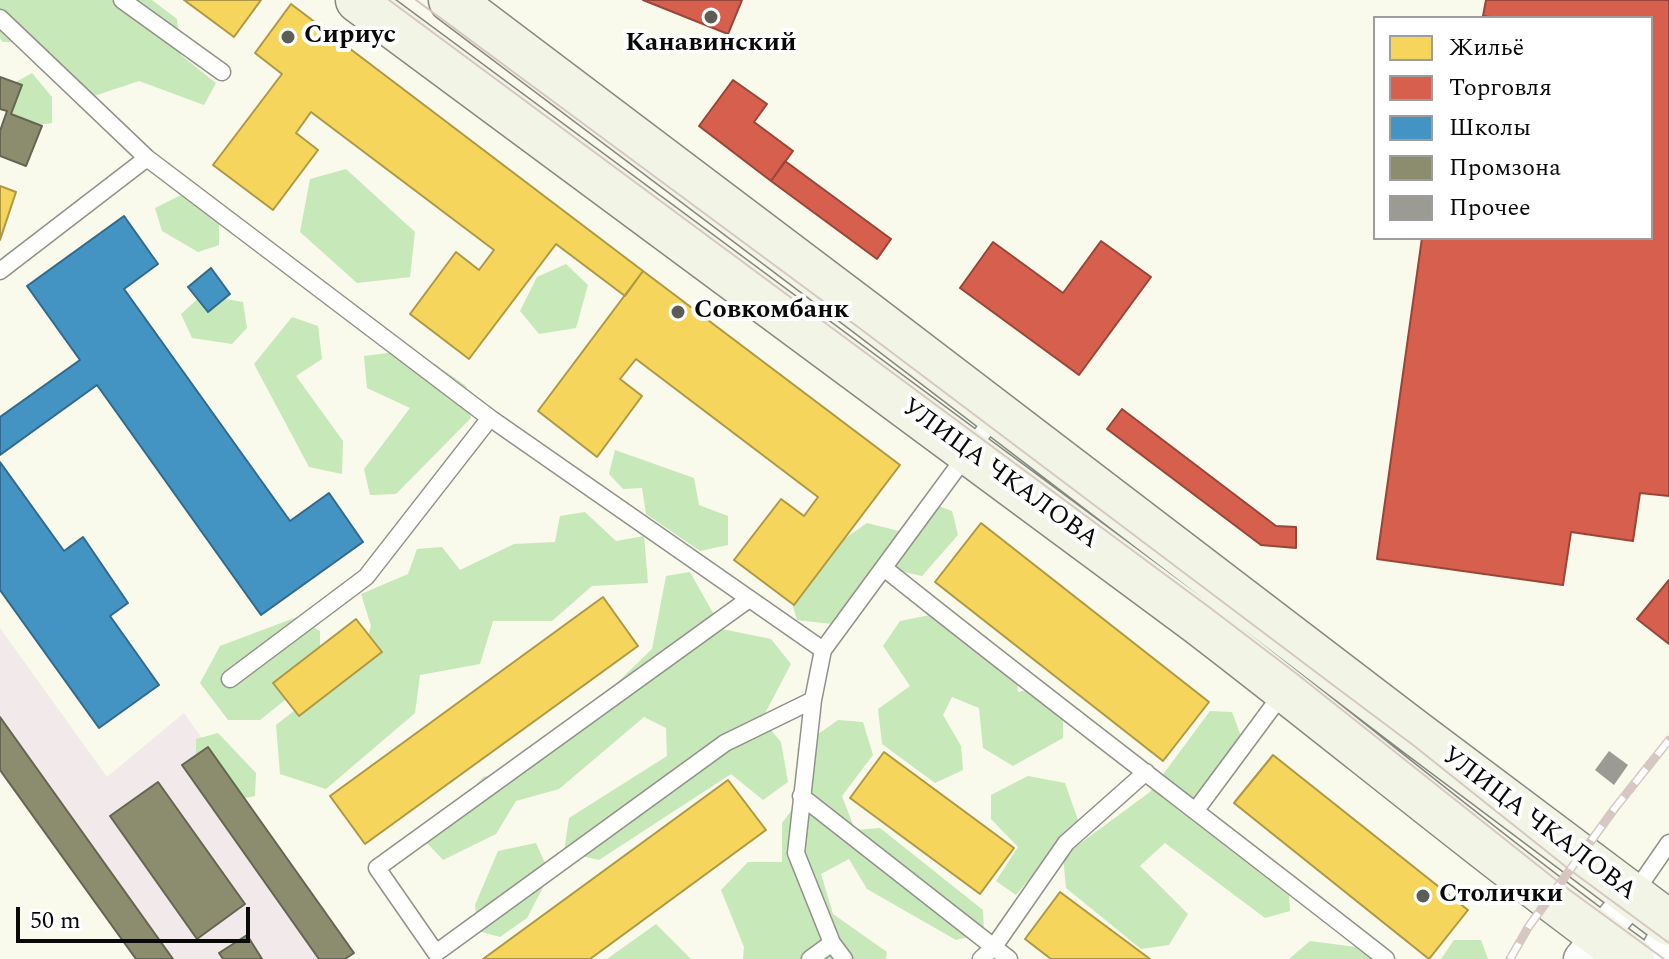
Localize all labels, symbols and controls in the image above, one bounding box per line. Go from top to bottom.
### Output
marker: Канавинский [702,8,720,26]
legend [1373,16,1653,240]
place label: Сириус [304,21,396,53]
marker: Сириус [279,28,297,46]
place label: Канавинский [625,29,797,61]
text: Жильё [1449,30,1524,66]
text: Торговля [1449,70,1552,106]
text: Школы [1449,110,1531,146]
text: Промзона [1449,150,1561,186]
text: Прочее [1449,190,1531,226]
place label: Совкомбанк [694,296,849,328]
marker: Совкомбанк [669,303,687,321]
street label: УЛИЦА ЧКАЛОВА [894,393,1104,557]
street label: УЛИЦА ЧКАЛОВА [1434,741,1642,909]
place label: Столички [1439,880,1563,912]
marker: Столички [1414,887,1432,905]
scale bar [20,891,254,941]
text: 50 m [30,903,81,939]

